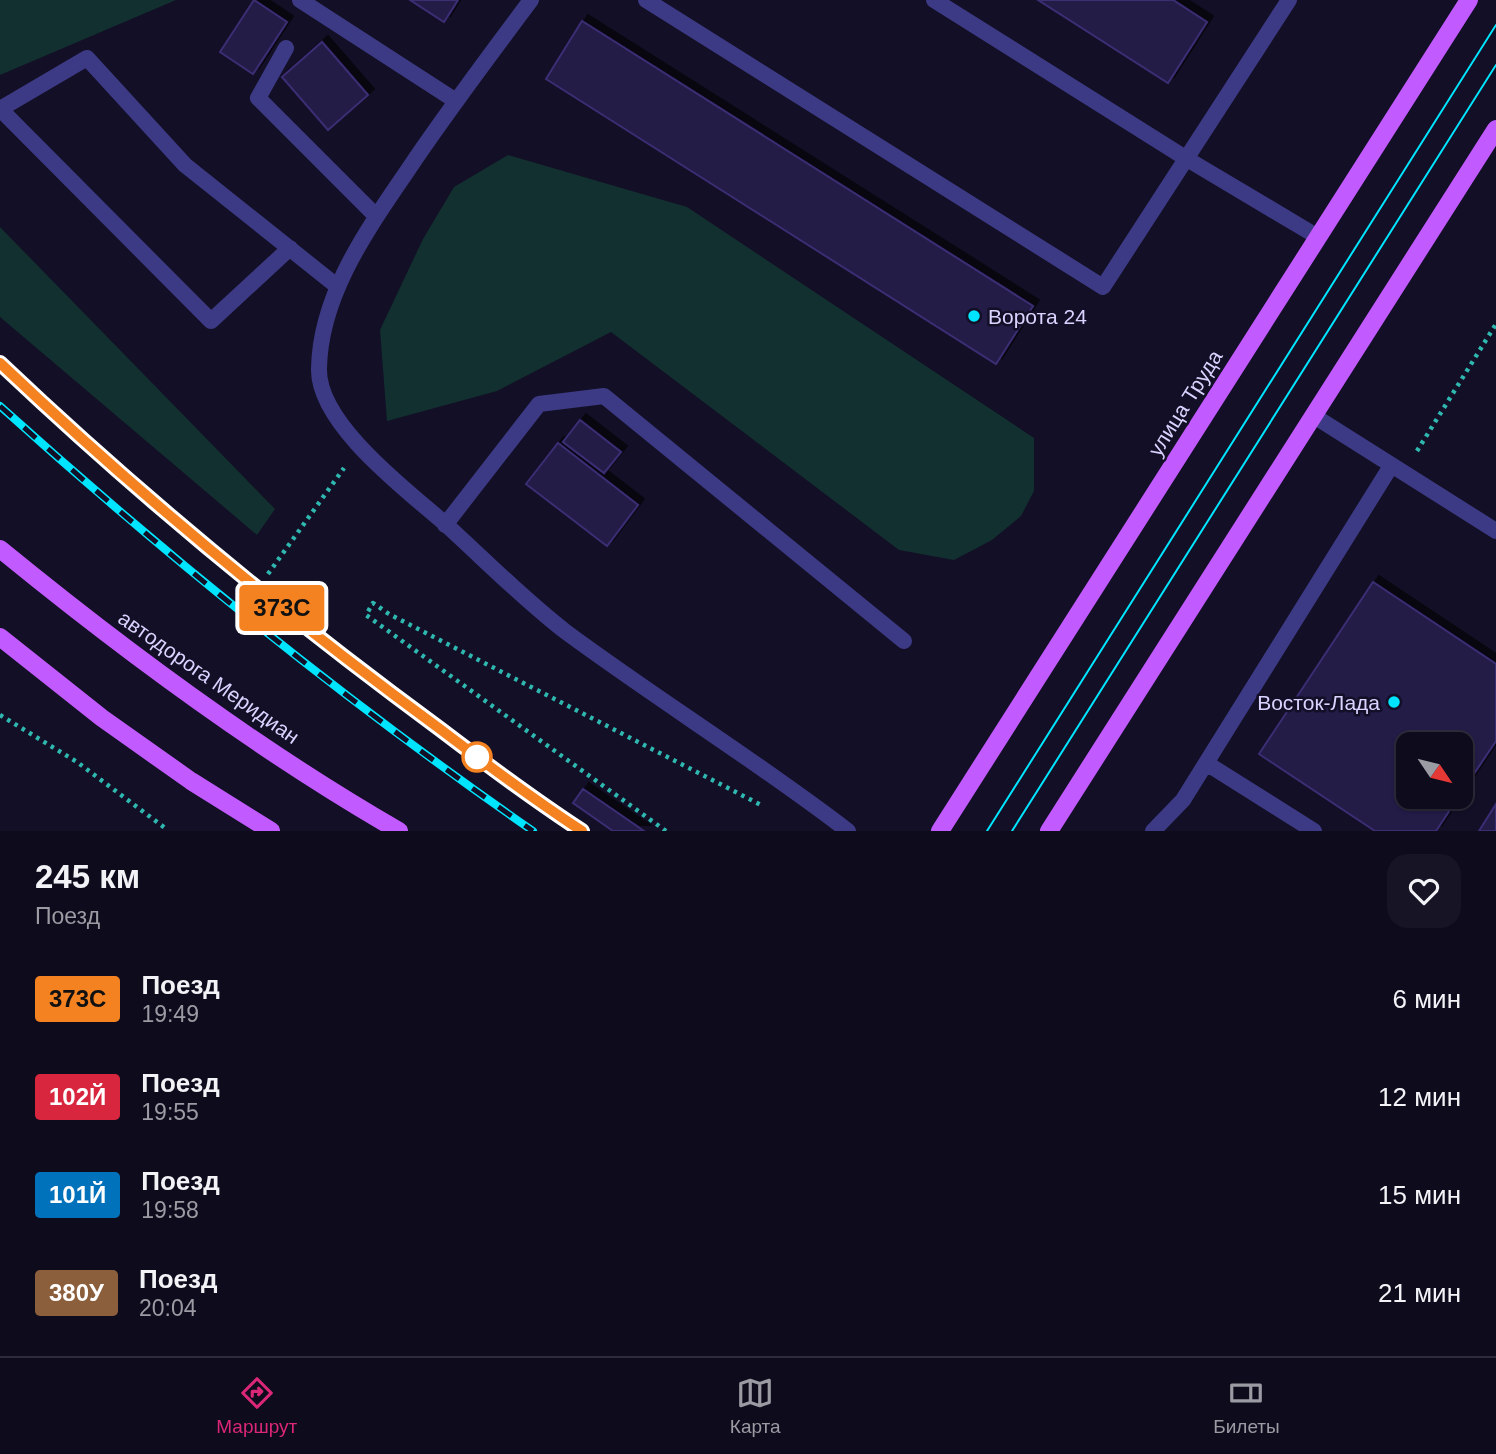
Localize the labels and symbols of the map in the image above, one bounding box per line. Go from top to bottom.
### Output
place label: Ворота 24 [988,305,1087,328]
marker: Ворота 24 [966,308,982,324]
street label: улица Труда [1143,346,1227,460]
line badge: 373C [233,585,331,631]
street label: автодорога Меридиан [114,606,304,748]
place label: Восток-Лада [1257,691,1380,714]
marker: Восток-Лада [1386,694,1402,710]
north arrow [1396,732,1474,808]
unlabelled marker [462,742,492,772]

